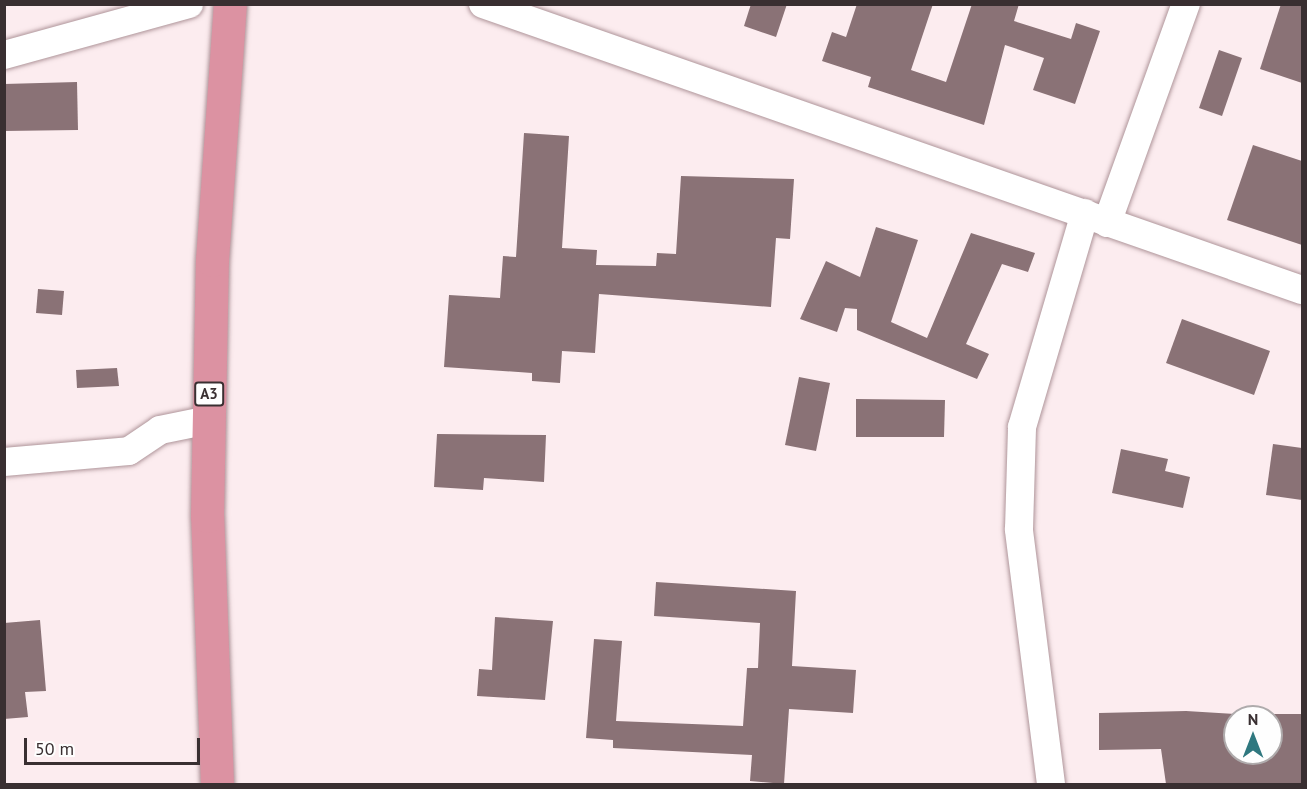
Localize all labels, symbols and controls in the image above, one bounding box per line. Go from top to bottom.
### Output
road number: A3 [194,382,224,406]
north arrow [1223,705,1283,765]
text: N [1248,709,1258,729]
scale bar [27,726,202,764]
text: 50 m [35,737,74,760]

